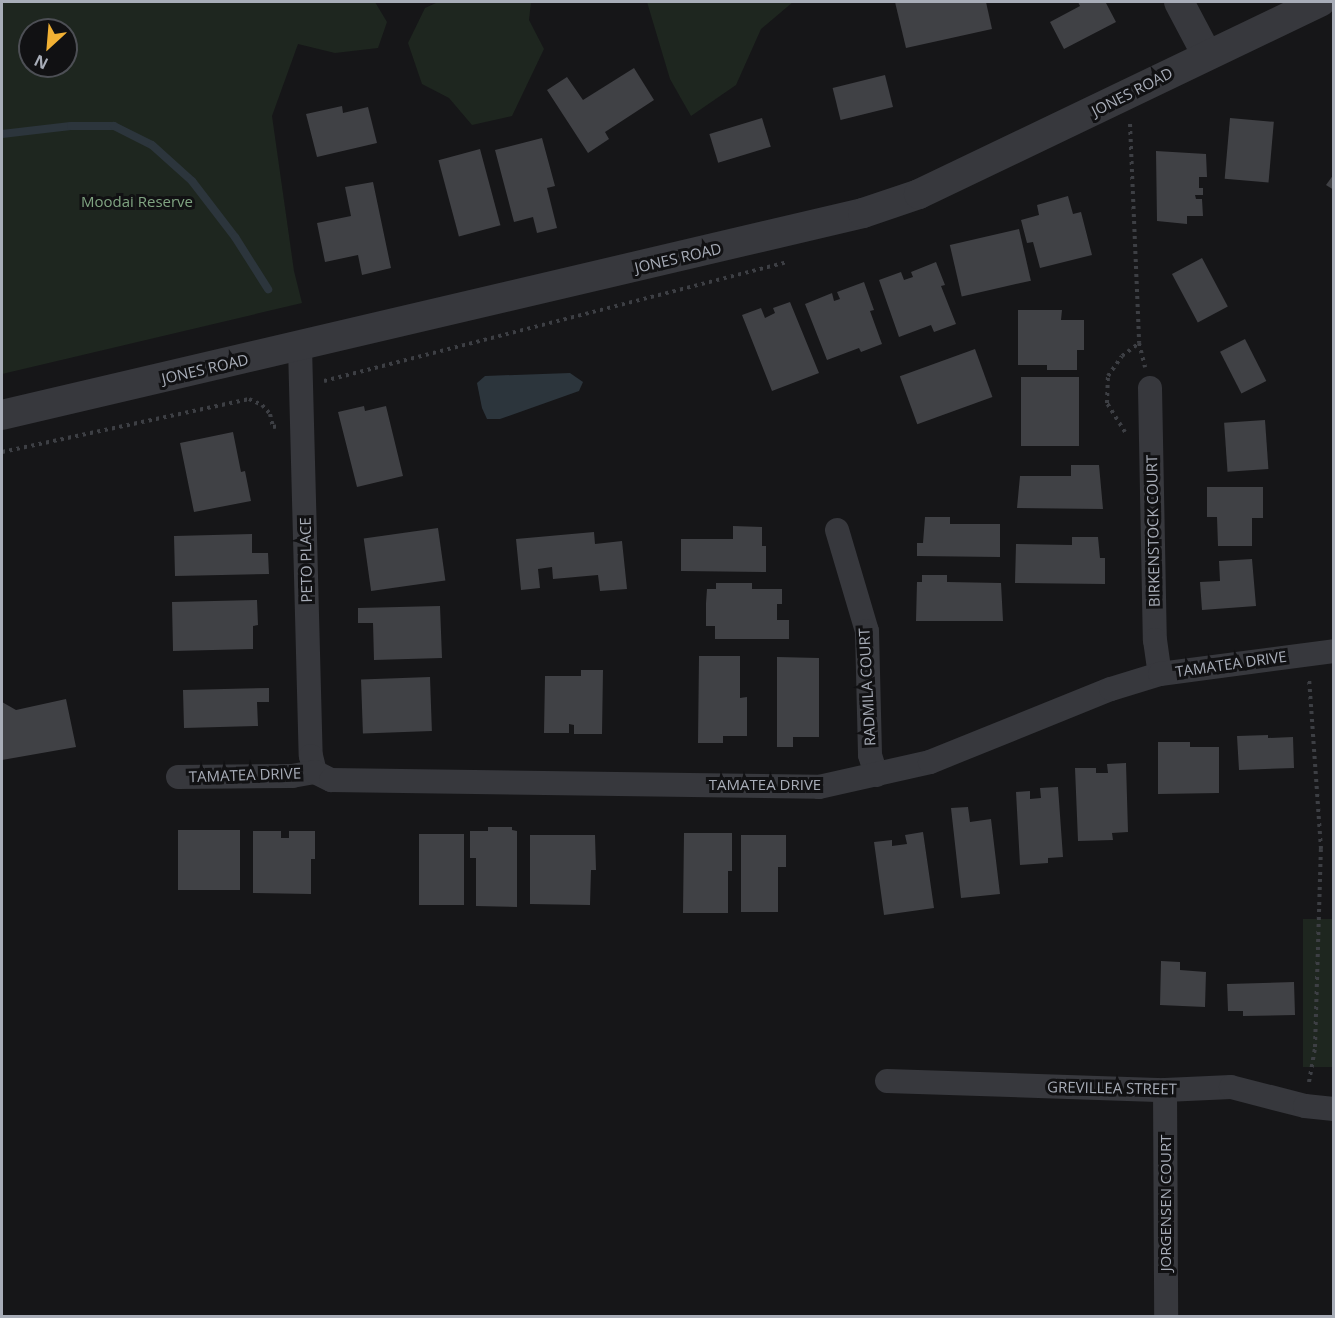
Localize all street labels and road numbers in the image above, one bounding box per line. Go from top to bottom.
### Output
street label: JONES ROAD [1088,64,1176,120]
street label: JONES ROAD [633,239,723,277]
street label: JONES ROAD [160,350,250,388]
street label: BIRKENSTOCK COURT [1143,455,1163,607]
street label: PETO PLACE [296,517,316,603]
street label: RADMILA COURT [855,628,879,746]
street label: TAMATEA DRIVE [1174,647,1288,681]
street label: TAMATEA DRIVE [189,764,301,786]
street label: TAMATEA DRIVE [709,776,821,794]
street label: GREVILLEA STREET [1047,1078,1177,1098]
street label: JORGENSEN COURT [1157,1135,1175,1271]

